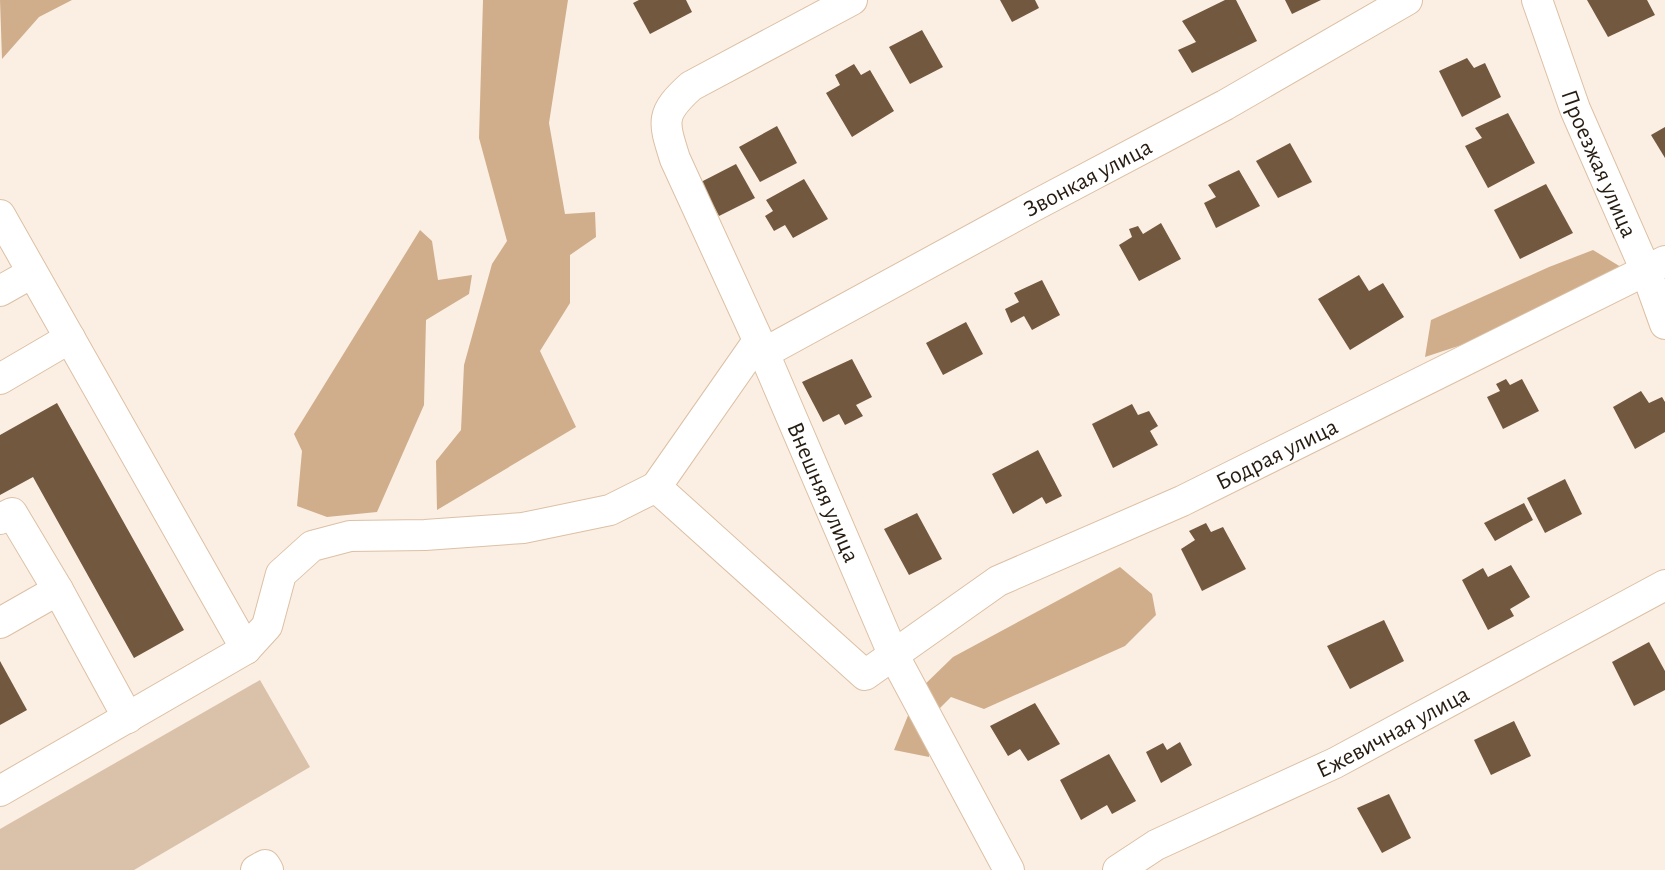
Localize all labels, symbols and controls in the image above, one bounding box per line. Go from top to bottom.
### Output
street label: Проезжая улица [1556,87,1641,241]
street label: Звонкая улица [1020,135,1156,222]
street label: Бодрая улица [1212,415,1342,495]
street label: Внешняя улица [782,419,863,566]
street label: Ежевичная улица [1313,682,1473,783]

